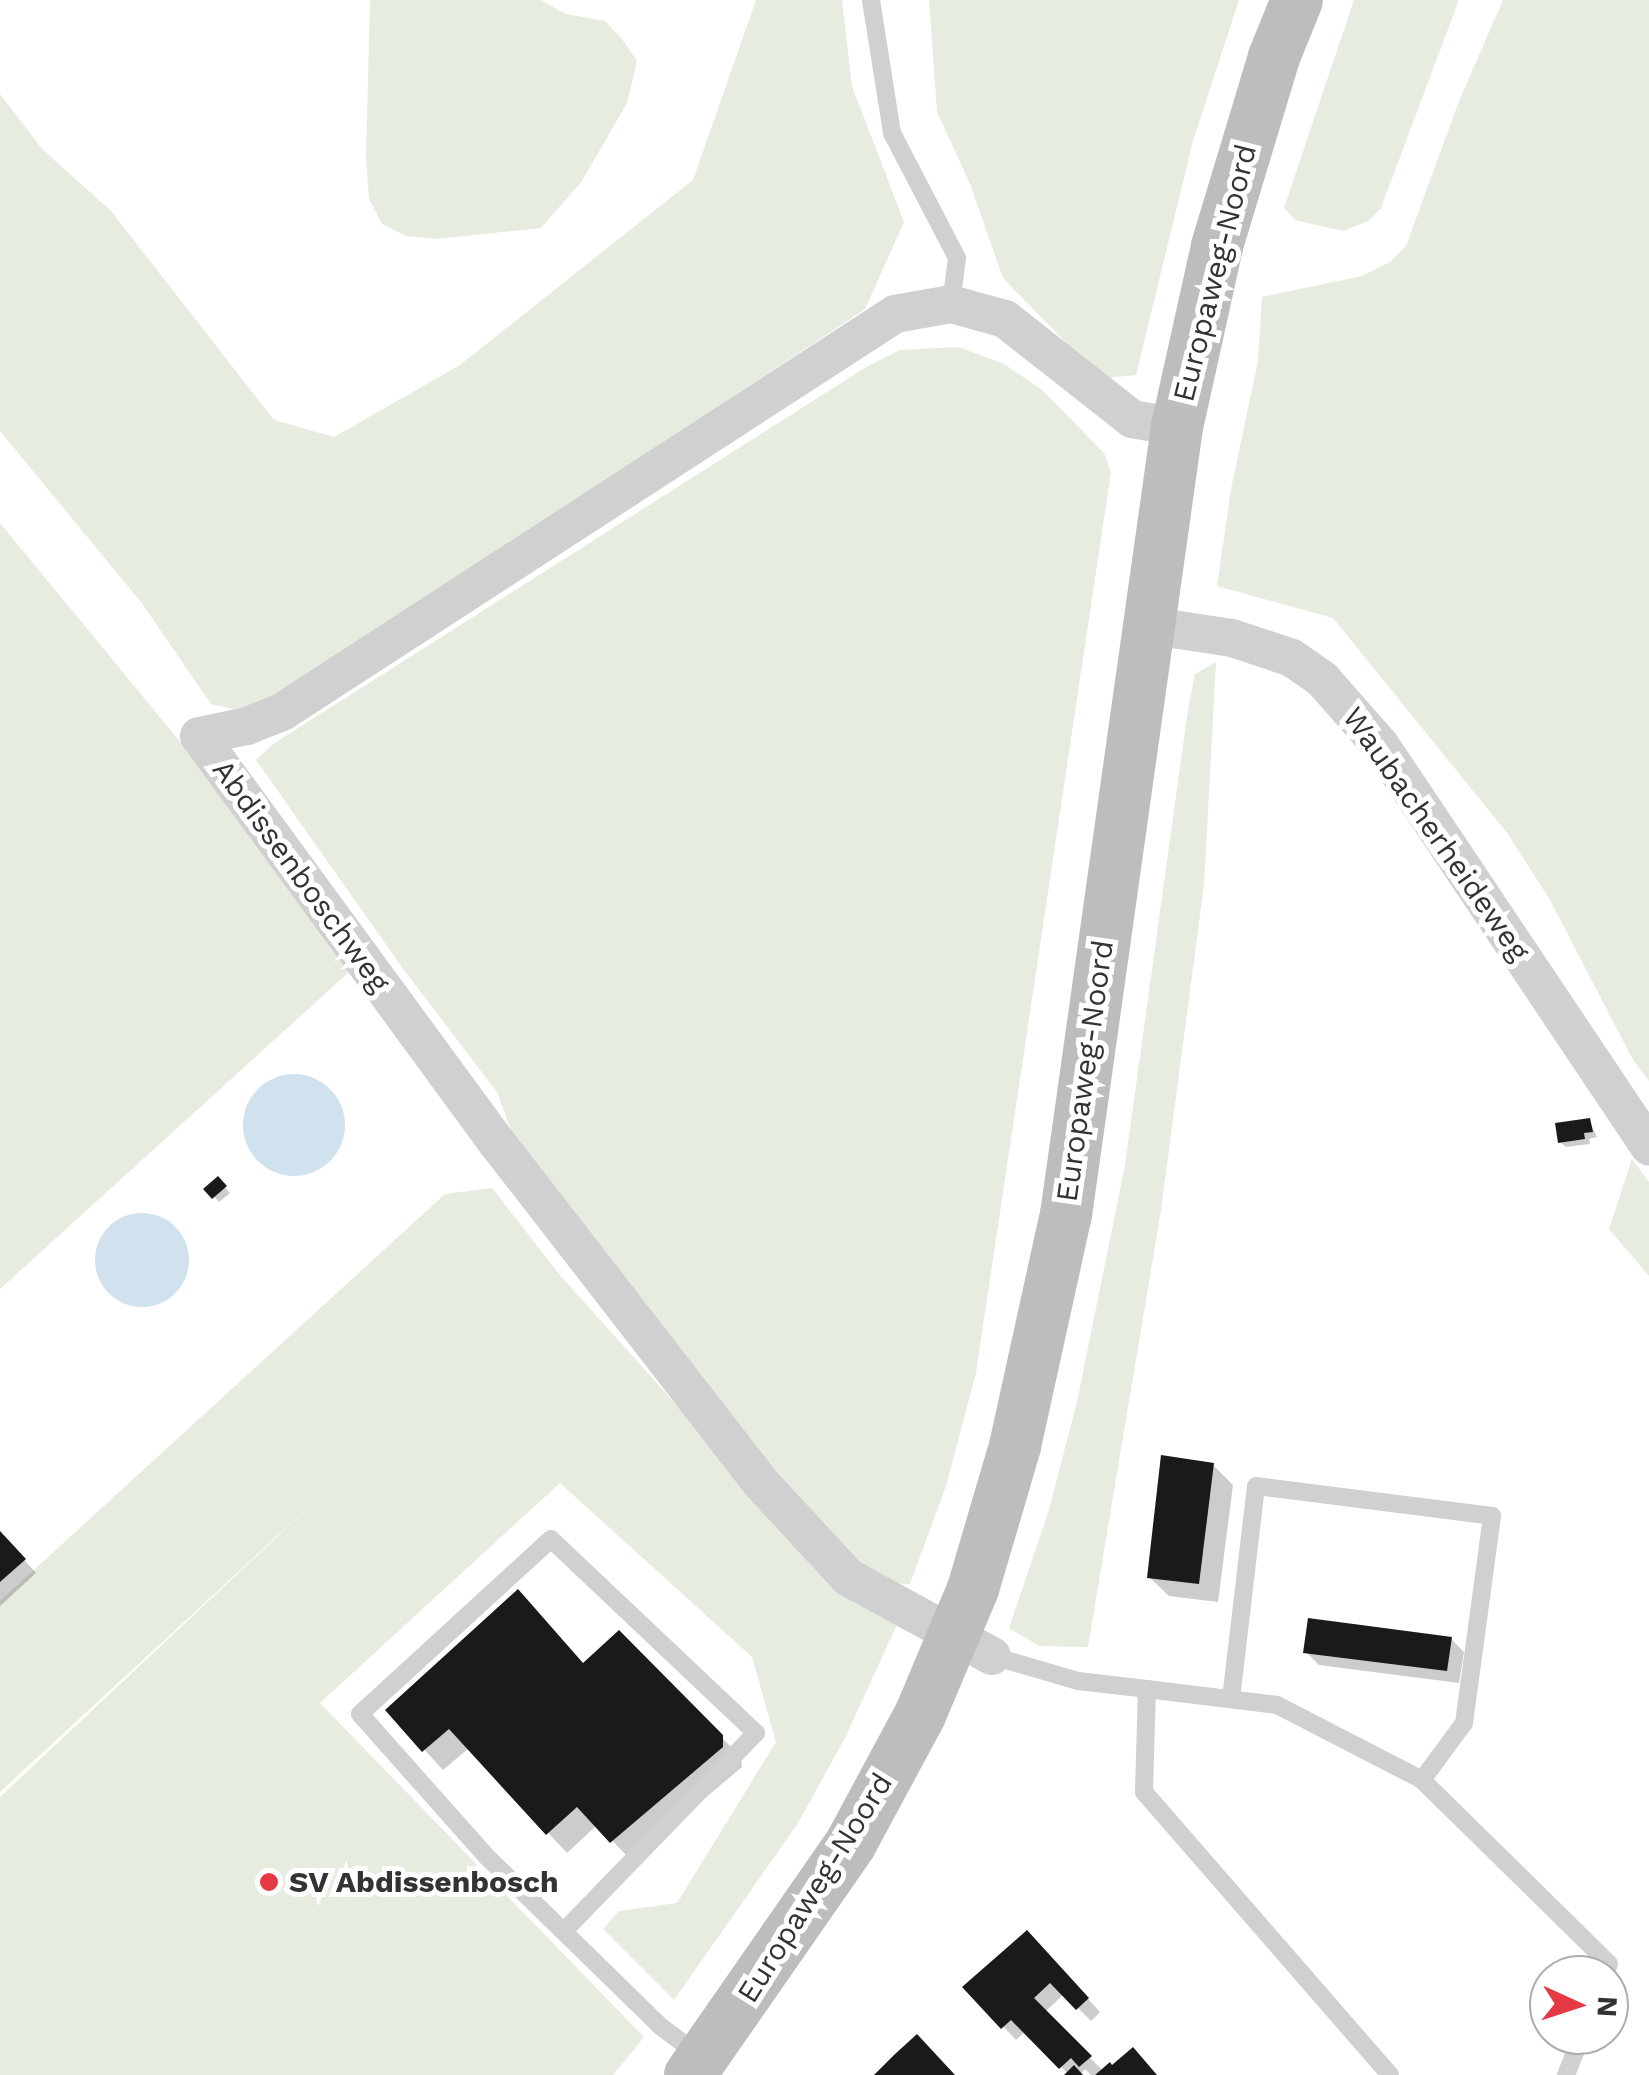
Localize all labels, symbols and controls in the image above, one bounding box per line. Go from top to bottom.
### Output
street label: Europaweg-Noord [1166,141,1264,405]
street label: Waubacherheideweg [1335,700,1537,968]
street label: Abdissenboschweg [205,753,397,999]
street label: Europaweg-Noord [1049,938,1121,1204]
street label: Europaweg-Noord [730,1767,900,2009]
place label: SV Abdissenbosch [289,1864,560,1900]
marker: SV Abdissenbosch [258,1871,280,1893]
north arrow [1529,1955,1629,2055]
text: N [1590,1995,1624,2018]

